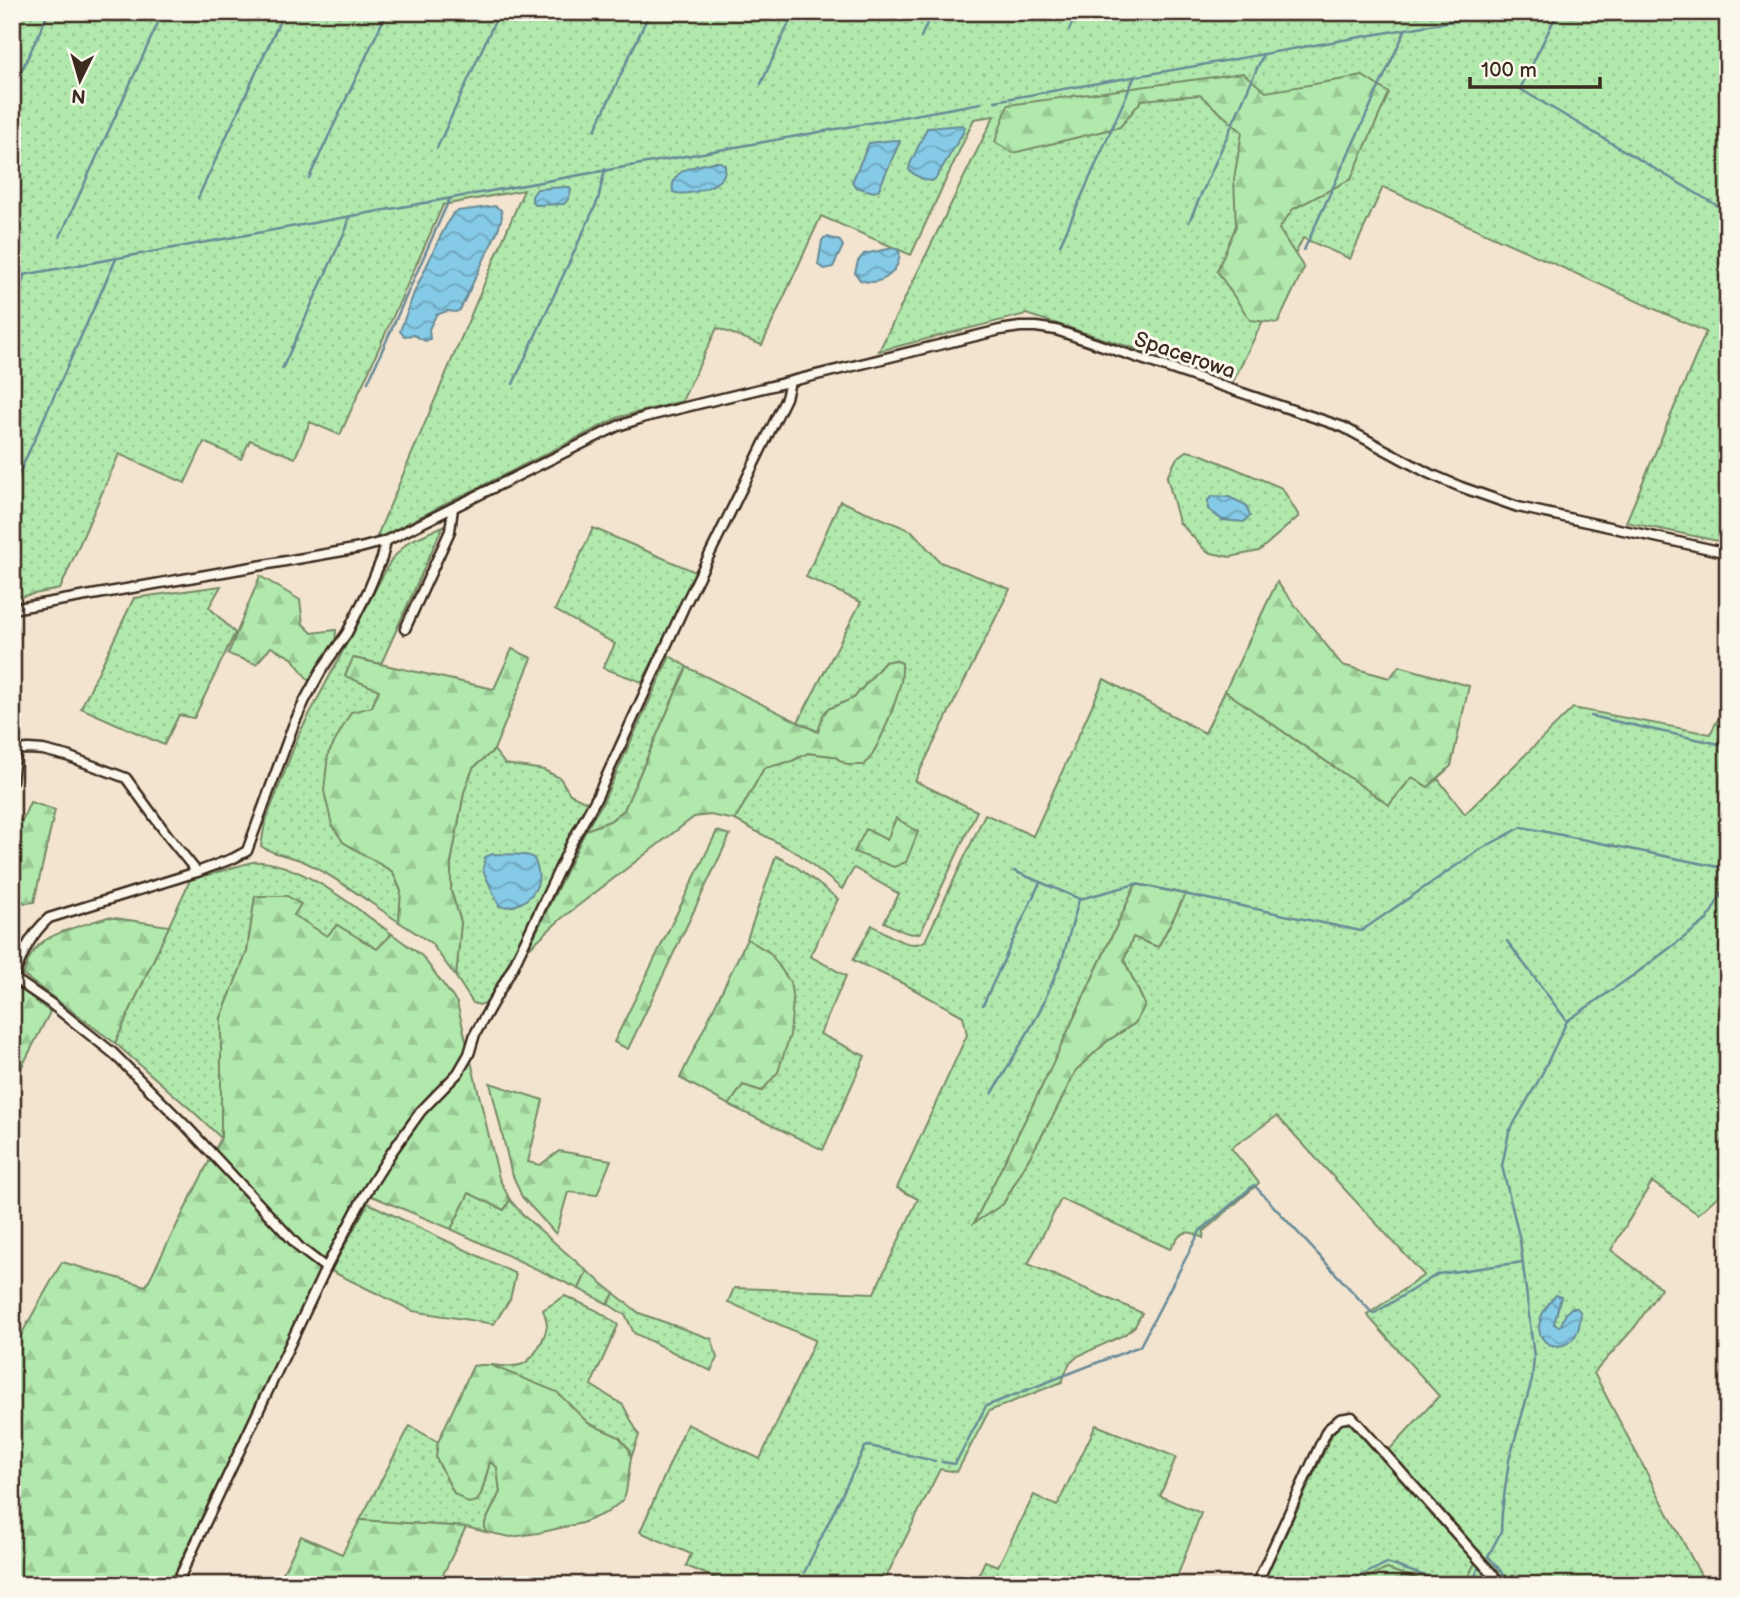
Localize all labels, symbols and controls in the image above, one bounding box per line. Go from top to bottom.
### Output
north arrow [46,46,116,116]
scale bar [1470,46,1600,90]
text: 100 m [1481,58,1537,83]
text: N [71,83,87,108]
street label: Spacerowa [1131,327,1239,384]

